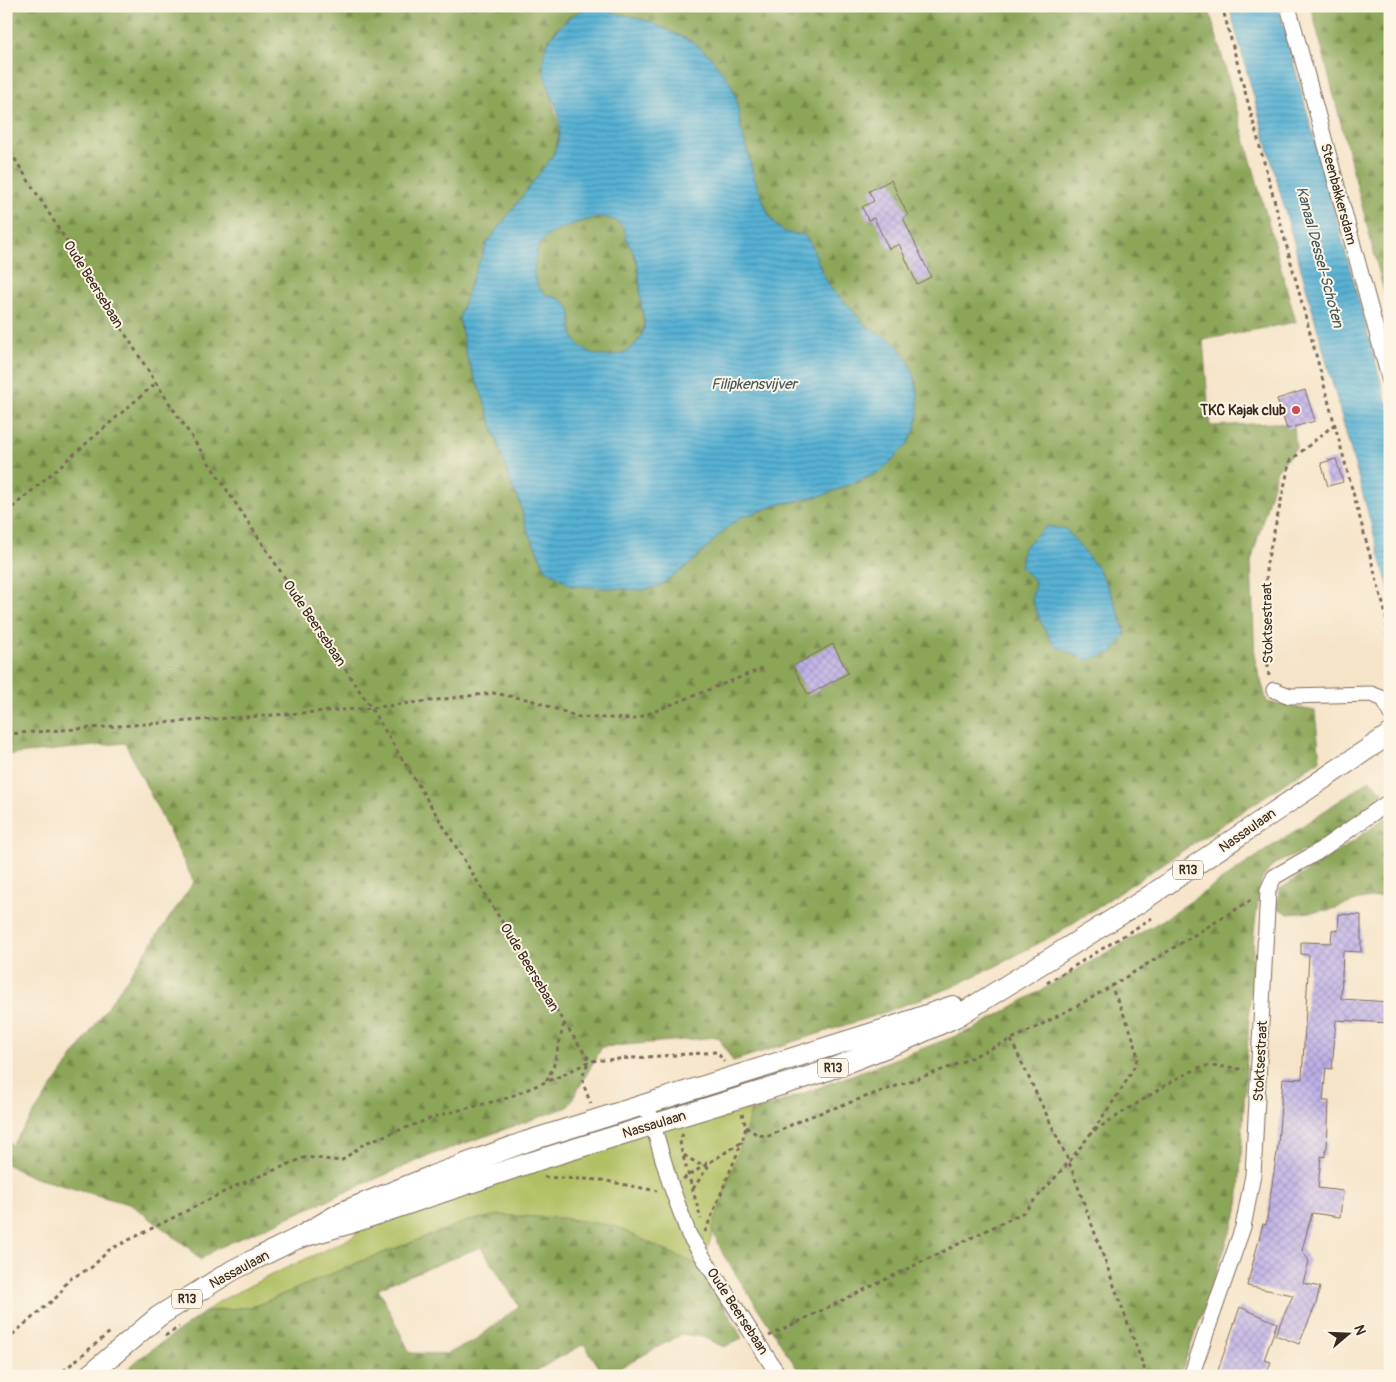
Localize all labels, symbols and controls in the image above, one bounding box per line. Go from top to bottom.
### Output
street label: Steenbakkersdam [1317,142,1360,247]
water label: Kanaal Dessel-Schoten [1292,184,1348,331]
street label: Oude Beersebaan [60,237,127,331]
water label: Filipkensvijver [711,375,799,394]
place label: TKC Kajak club [1199,402,1286,419]
marker: TKC Kajak club [1290,404,1302,416]
street label: Oude Beersebaan [280,577,350,670]
street label: Stoktsestraat [1258,582,1277,664]
street label: Nassaulaan [1216,805,1279,856]
road number: R13 [1173,860,1203,880]
street label: Oude Beersebaan [496,920,563,1015]
street label: Stoktsestraat [1250,1020,1271,1102]
road number: R13 [818,1058,848,1078]
street label: Nassaulaan [620,1107,688,1142]
street label: Nassaulaan [206,1246,272,1292]
street label: Oude Beersebaan [703,1265,772,1358]
road number: R13 [172,1290,202,1308]
north arrow [1324,1310,1374,1360]
text: N [1350,1323,1369,1337]

